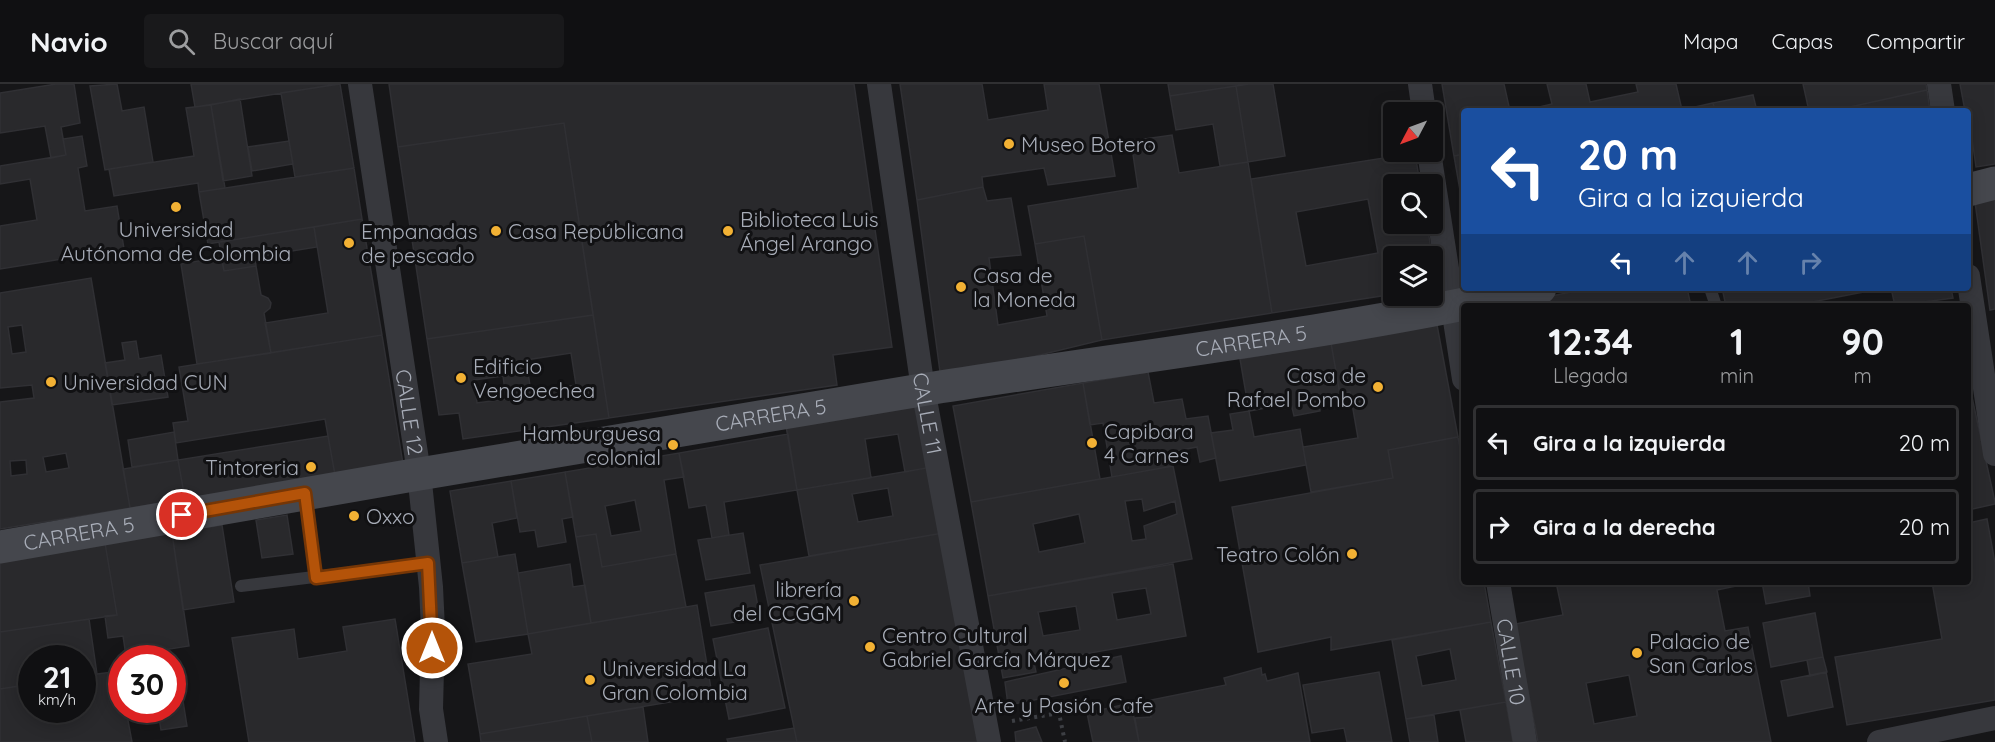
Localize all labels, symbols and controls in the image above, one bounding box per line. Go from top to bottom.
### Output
search box [144,14,564,68]
text: Navio [30,24,108,59]
icon: search [165,25,198,58]
text: Buscar aquí [213,27,333,55]
text: Mapa [1683,28,1738,54]
text: Capas [1771,28,1833,54]
text: Compartir [1866,28,1965,54]
north arrow [1383,102,1443,162]
map controls [1383,102,1443,306]
text: 20 m [1578,128,1678,181]
place label: Museo Botero [1021,131,1156,157]
icon: left [1479,132,1557,210]
marker: Museo Botero [1002,137,1016,151]
button: search [1383,174,1443,234]
text: Gira a la izquierda [1578,180,1804,214]
marker: Universidad Autónoma de Colombia [169,200,183,214]
place label: Biblioteca Luis Ángel Arango [740,206,879,256]
place label: Universidad Autónoma de Colombia [61,216,291,266]
place label: Empanadas de pescado [361,218,478,268]
place label: Casa Repúblicana [508,218,684,244]
marker: Casa Repúblicana [489,224,503,238]
marker: Biblioteca Luis Ángel Arango [721,224,735,238]
marker: Empanadas de pescado [342,236,356,250]
button: layers [1383,246,1443,306]
icon: left [1605,246,1638,279]
icon: ahead [1668,246,1701,279]
icon: ahead [1731,246,1764,279]
icon: right [1794,246,1827,279]
place label: Casa de la Moneda [973,262,1076,312]
marker: Casa de la Moneda [954,280,968,294]
street label: CARRERA 5 [1194,319,1309,362]
text: 12:34 [1548,319,1633,364]
text: 1 [1730,319,1744,364]
text: 90 [1841,319,1884,364]
place label: Edificio Vengoechea [473,353,595,403]
place label: Casa de Rafael Pombo [1227,362,1366,412]
text: Llegada [1553,363,1628,388]
text: min [1720,363,1754,388]
text: m [1853,363,1872,388]
street label: CALLE 12 [390,367,429,457]
place label: Universidad CUN [63,369,228,395]
marker: Edificio Vengoechea [454,371,468,385]
street label: CALLE 11 [908,371,948,457]
marker: Universidad CUN [44,375,58,389]
marker: Casa de Rafael Pombo [1371,380,1385,394]
street label: CARRERA 5 [713,393,828,437]
place label: Capibara 4 Carnes [1104,418,1194,468]
place label: Hamburguesa colonial [522,420,661,470]
icon: left [1482,426,1515,459]
text: Gira a la izquierda [1533,429,1726,457]
text: 20 m [1899,429,1950,457]
marker: Capibara 4 Carnes [1085,436,1099,450]
marker: Hamburguesa colonial [666,438,680,452]
place label: Tintoreria [205,454,299,480]
marker: Tintoreria [304,460,318,474]
pin [156,489,207,540]
icon: arrive [165,498,198,531]
place label: Oxxo [366,503,415,529]
marker: Oxxo [347,509,361,523]
icon: right [1482,510,1515,543]
street label: CARRERA 5 [21,511,136,556]
text: Gira a la derecha [1533,513,1716,541]
text: 20 m [1899,513,1950,541]
place label: Teatro Colón [1216,541,1340,567]
marker: Teatro Colón [1345,547,1359,561]
place label: librería del CCGGM [733,576,842,626]
marker: librería del CCGGM [847,594,861,608]
position arrow [400,616,464,680]
street label: CALLE 10 [1491,616,1532,707]
place label: Centro Cultural Gabriel García Márquez [882,622,1111,672]
place label: Palacio de San Carlos [1649,628,1753,678]
marker: Centro Cultural Gabriel García Márquez [863,640,877,654]
speed limit sign: 30 [108,645,186,723]
marker: Palacio de San Carlos [1630,646,1644,660]
place label: Universidad La Gran Colombia [602,655,748,705]
text: 21 [43,658,71,696]
marker: Universidad La Gran Colombia [583,673,597,687]
marker: Arte y Pasión Cafe [1057,676,1071,690]
text: km/h [38,690,76,709]
place label: Arte y Pasión Cafe [974,692,1154,718]

